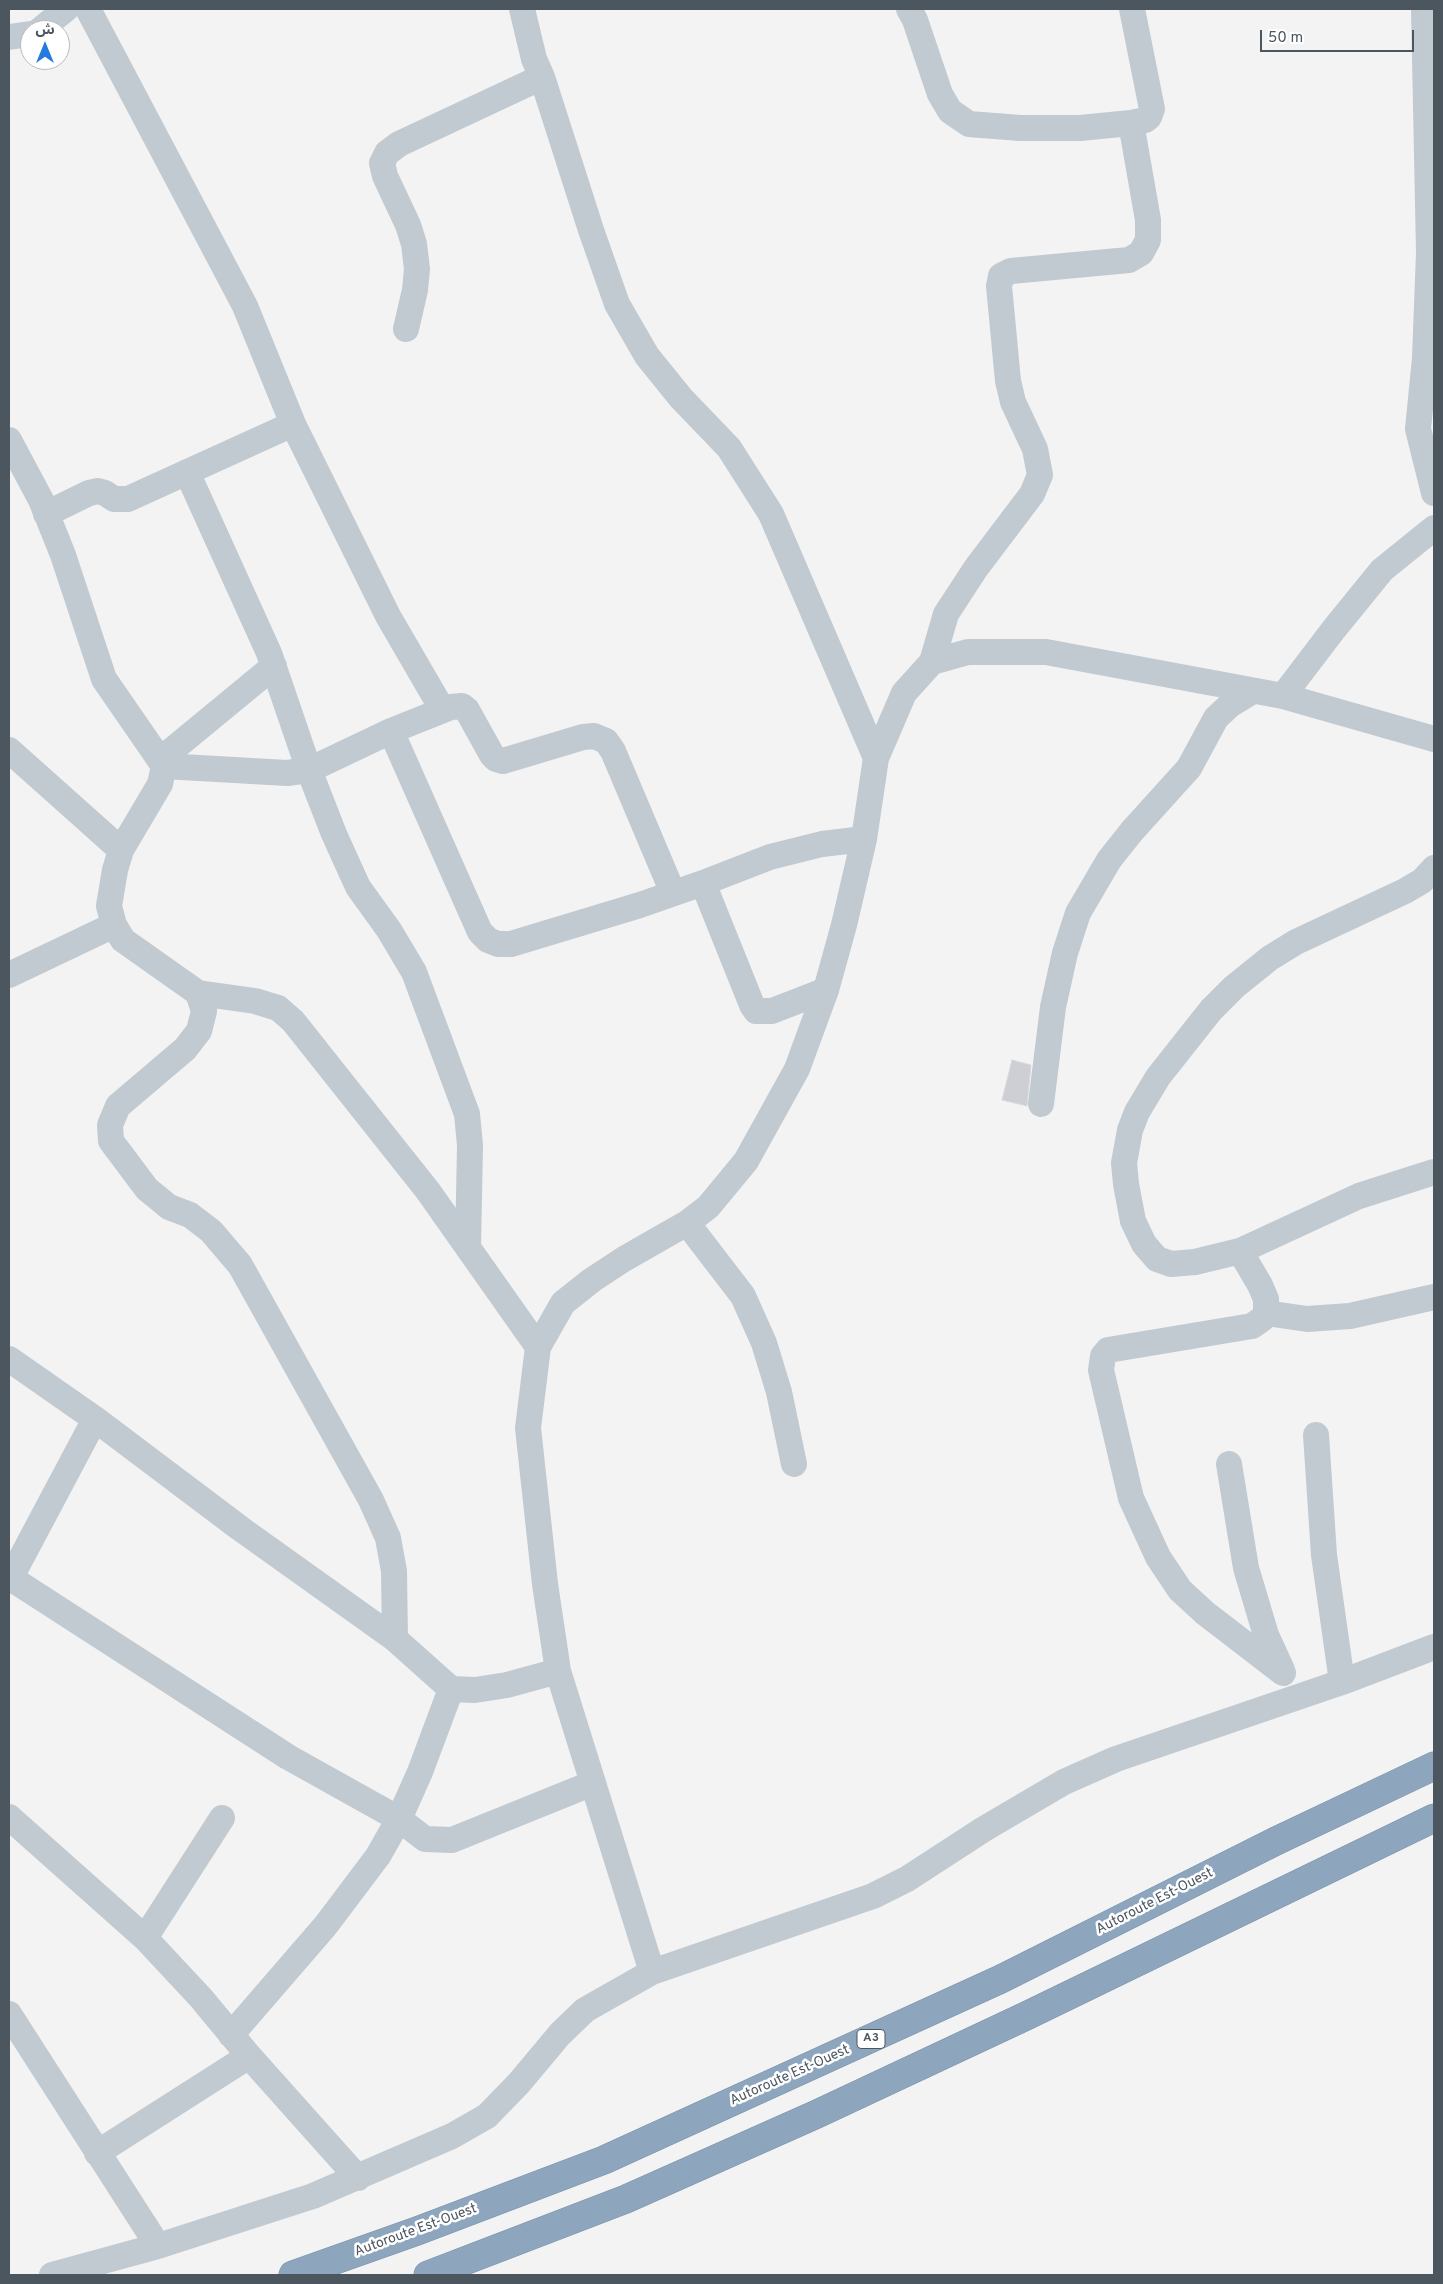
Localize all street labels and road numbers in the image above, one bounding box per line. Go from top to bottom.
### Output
street label: Autoroute Est-Ouest [1094,1865,1216,1939]
road number: A3 [857,2030,885,2048]
street label: Autoroute Est-Ouest [728,2042,852,2110]
street label: Autoroute Est-Ouest [353,2201,479,2261]

